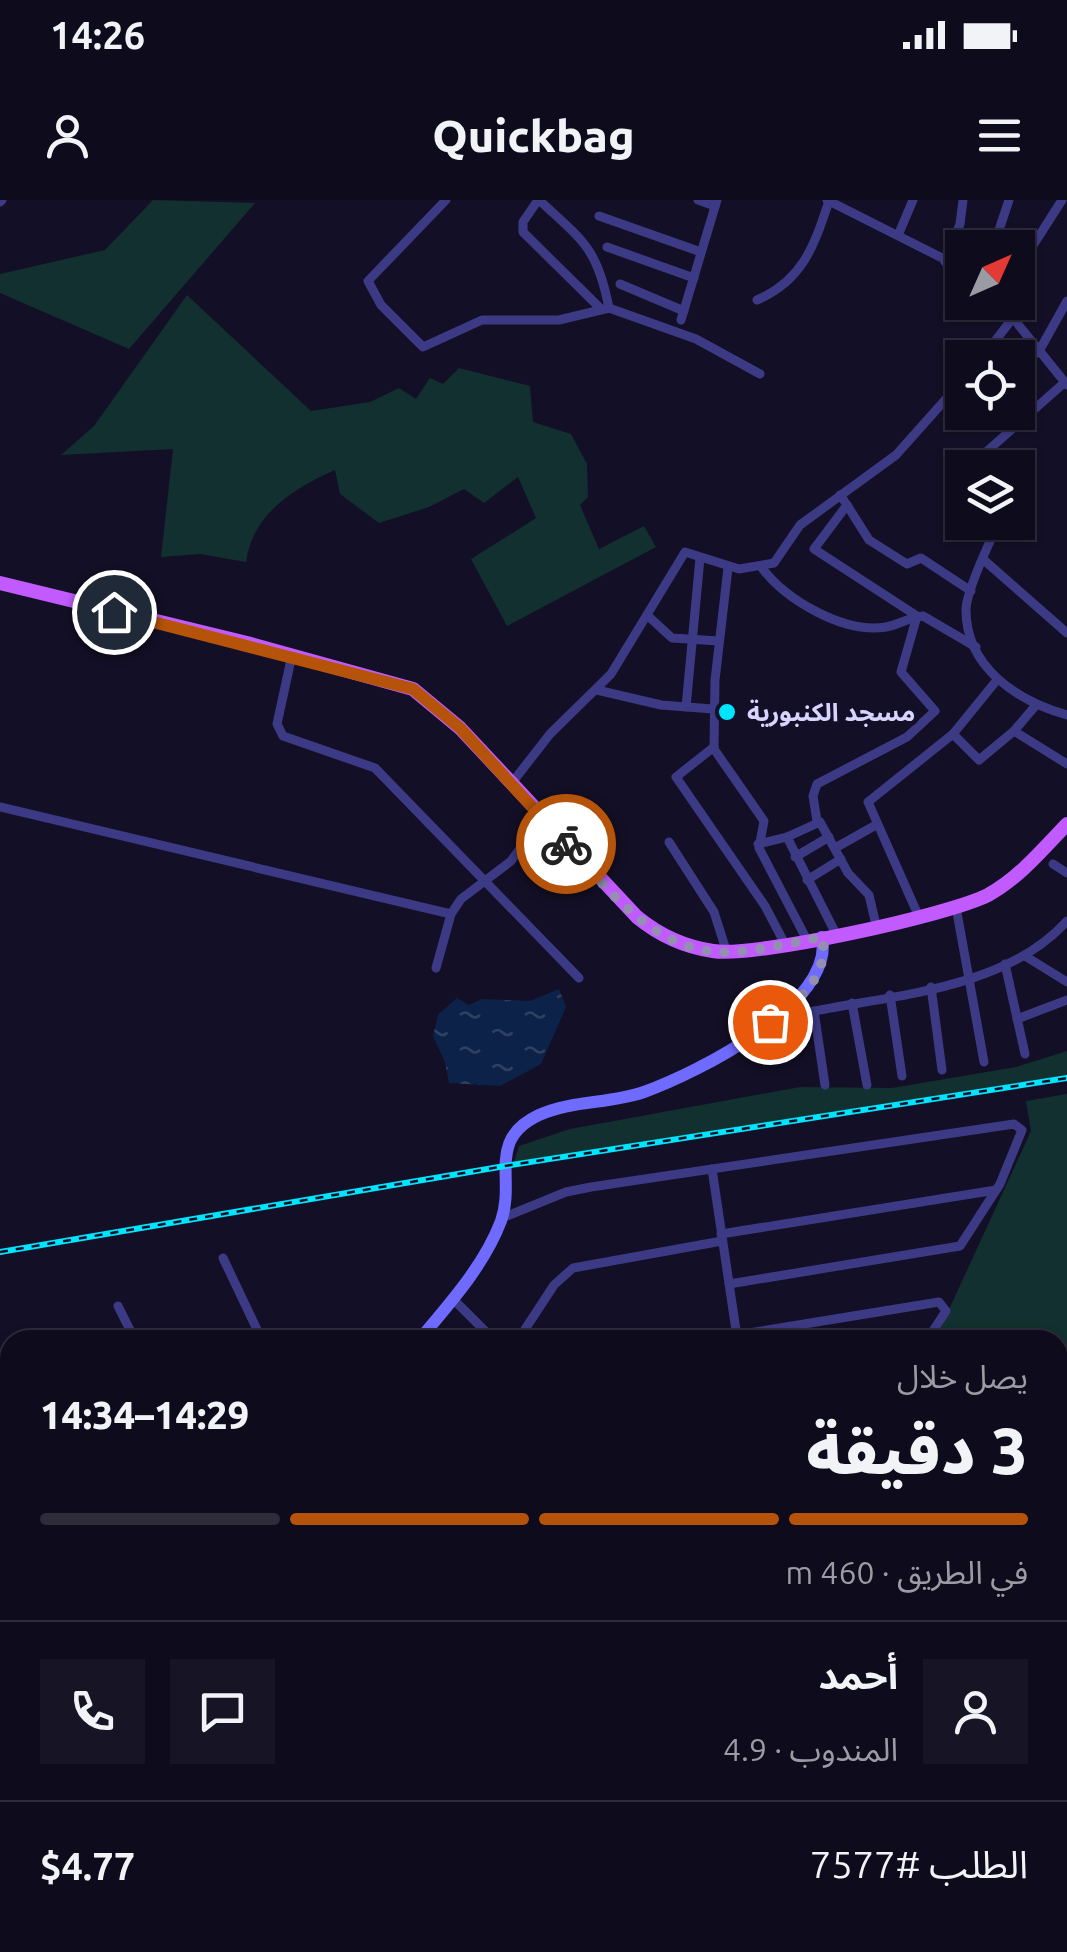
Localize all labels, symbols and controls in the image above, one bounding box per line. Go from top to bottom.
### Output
text: 14:26 [50,14,145,56]
icon: person [40,108,95,163]
icon: menu [972,108,1027,163]
text: Quickbag [432,110,635,161]
north arrow [945,230,1035,320]
map controls [945,230,1035,540]
button: locate [945,340,1035,430]
button: layers [945,450,1035,540]
pin [72,570,157,655]
icon: home [87,585,142,640]
place label: مسجد الكنبورية [747,698,915,727]
marker: مسجد الكنبورية [716,701,738,723]
courier [516,794,616,894]
icon: bike [539,817,594,872]
pin [728,980,813,1065]
icon: bag [743,995,798,1050]
text: يصل خلال [897,1358,1028,1394]
text: 14:29–14:34 [40,1394,249,1436]
text: 3 دقيقة [806,1413,1028,1486]
text: في الطريق · 460 m [785,1554,1028,1590]
text: أحمد [818,1654,898,1696]
button: phone [40,1659,145,1764]
button: chat [170,1659,275,1764]
button: person [923,1659,1028,1764]
text: المندوب · 4.9 [723,1731,898,1767]
text: الطلب #7577 [810,1843,1028,1885]
text: $4.77 [40,1845,135,1887]

